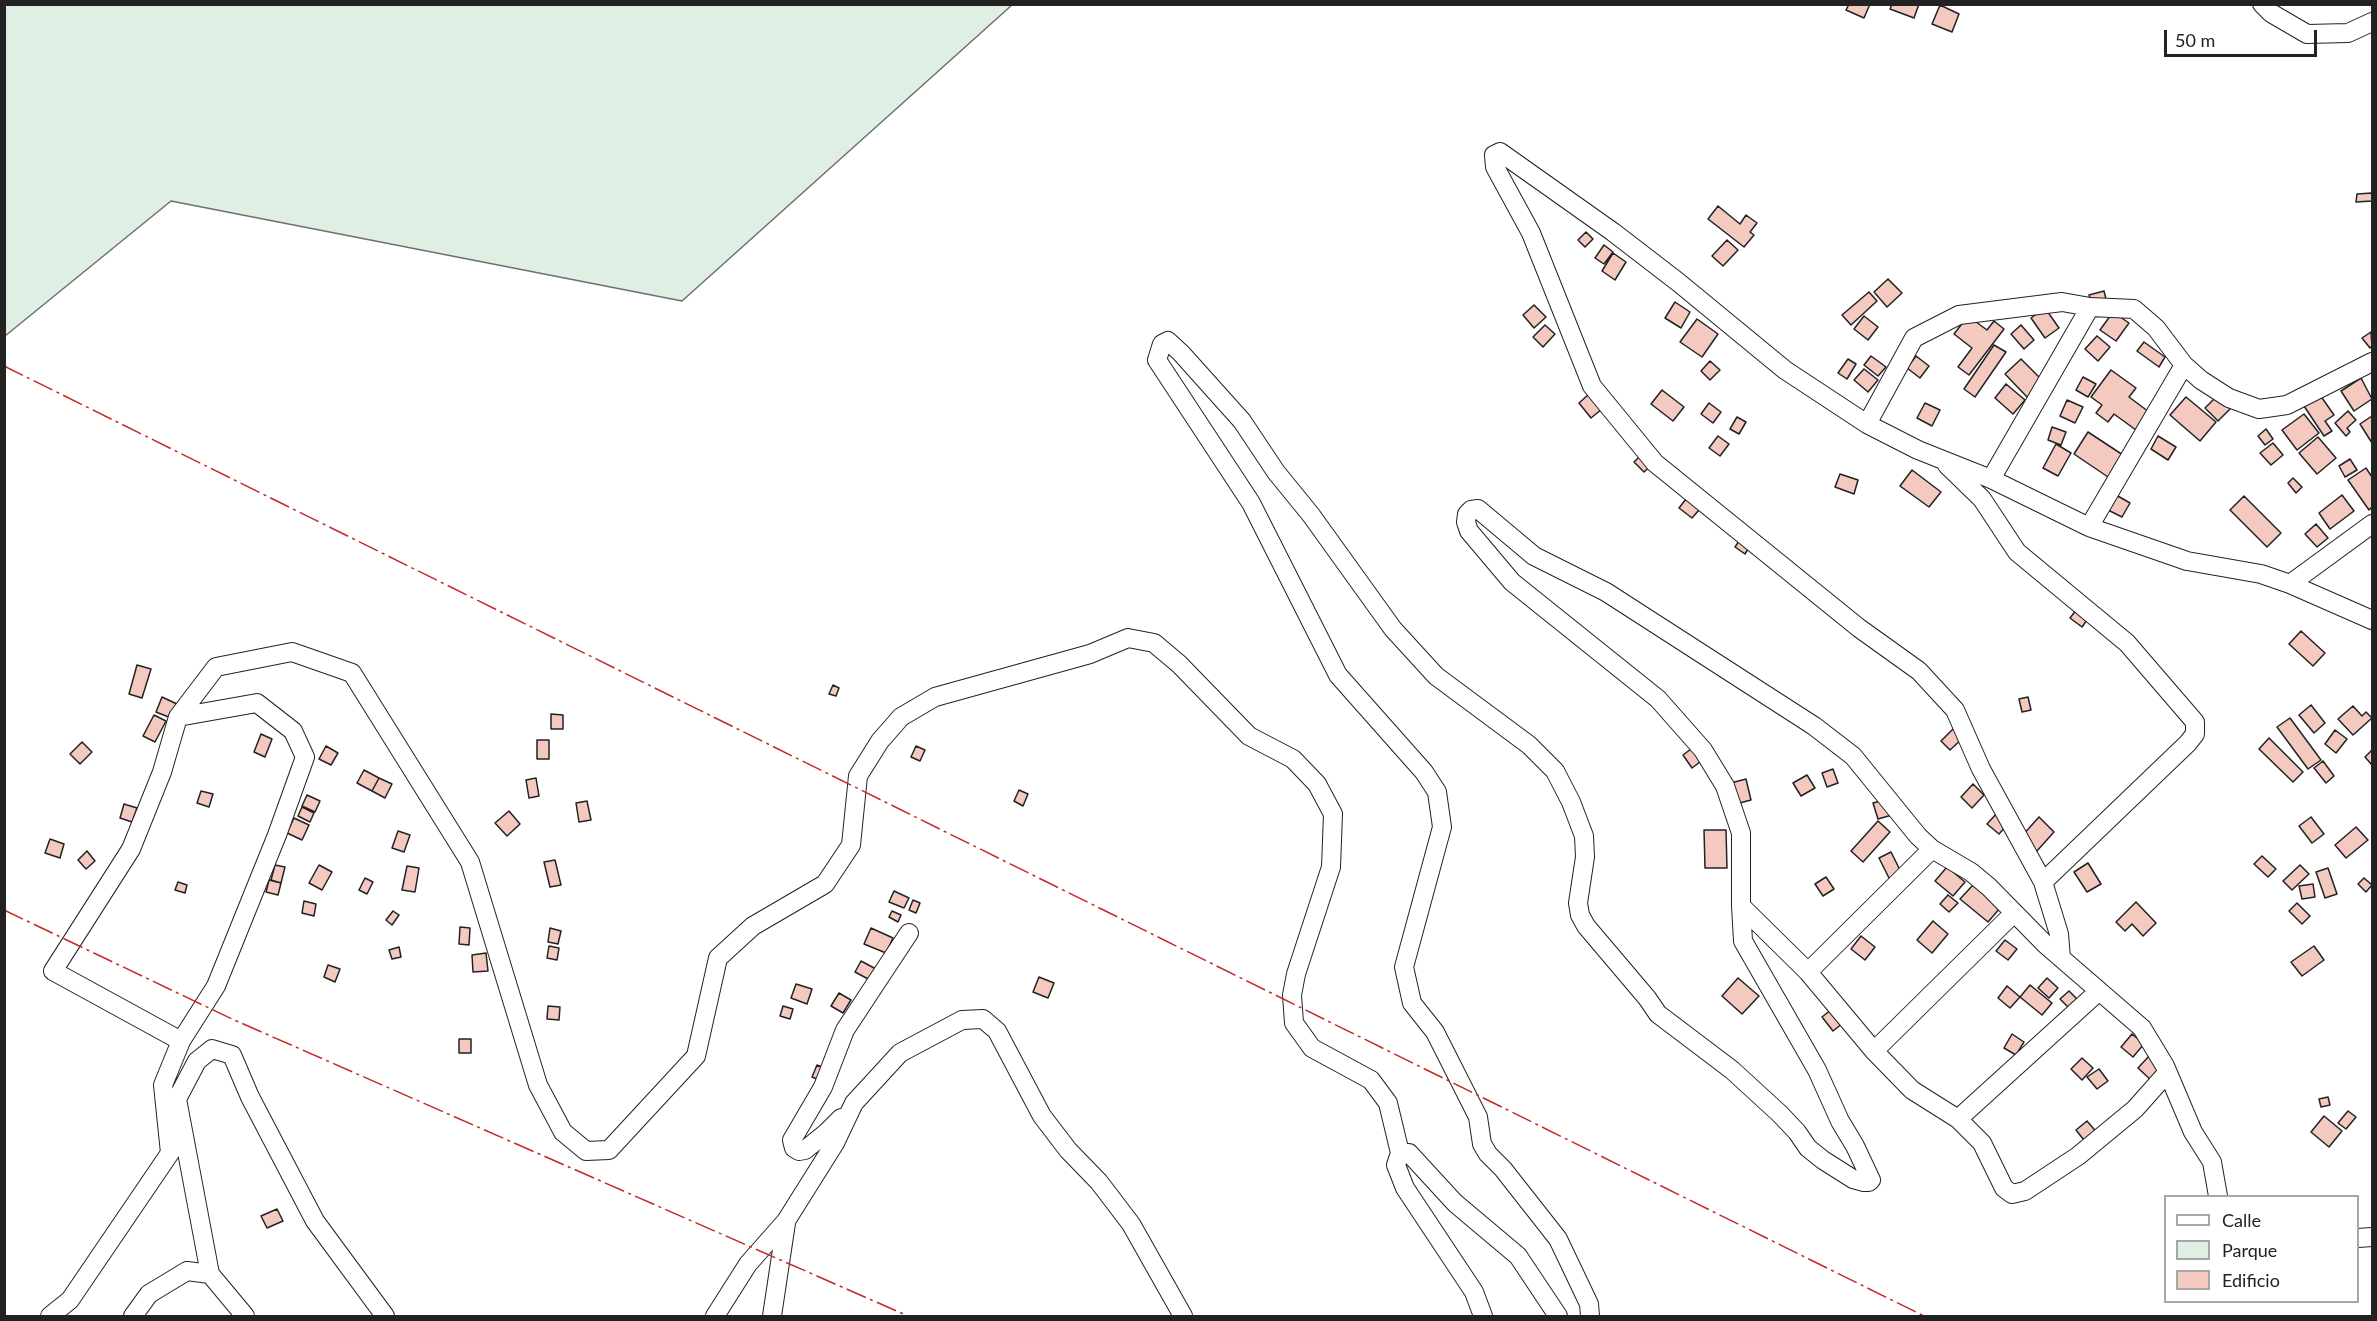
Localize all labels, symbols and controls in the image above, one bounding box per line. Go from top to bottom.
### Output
scale bar [2167,18,2320,56]
text: 50 m [2175,29,2215,51]
legend [2164,1195,2359,1303]
text: Calle [2222,1209,2261,1231]
text: Parque [2222,1239,2277,1261]
text: Edificio [2222,1269,2280,1291]

